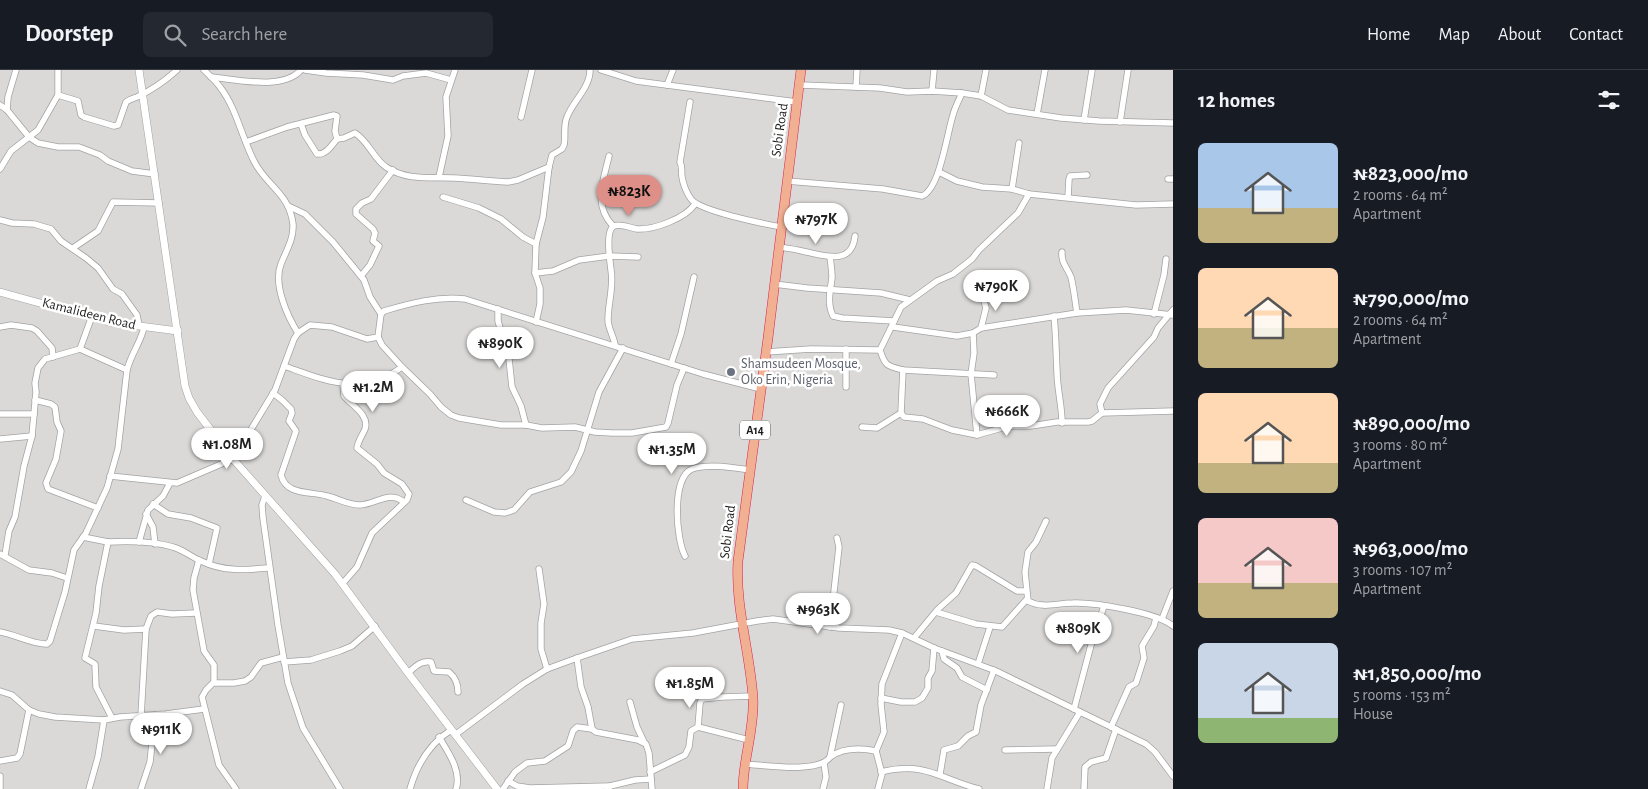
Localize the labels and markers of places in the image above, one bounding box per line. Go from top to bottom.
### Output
pin: ₦823K [594,174,664,217]
pin: ₦797K [781,202,851,245]
pin: ₦790K [961,270,1031,312]
pin: ₦890K [465,326,535,369]
place label: Shamsudeen Mosque, Oko Erin, Nigeria [741,357,861,387]
marker: Shamsudeen Mosque, Oko Erin, Nigeria [725,366,737,378]
pin: ₦1.2M [338,370,408,413]
pin: ₦666K [972,394,1042,437]
pin: ₦1.08M [186,428,268,470]
pin: ₦1.35M [631,432,713,475]
pin: ₦963K [783,592,853,635]
pin: ₦809K [1043,612,1113,654]
pin: ₦1.85M [649,666,731,709]
pin: ₦911K [126,712,196,755]

